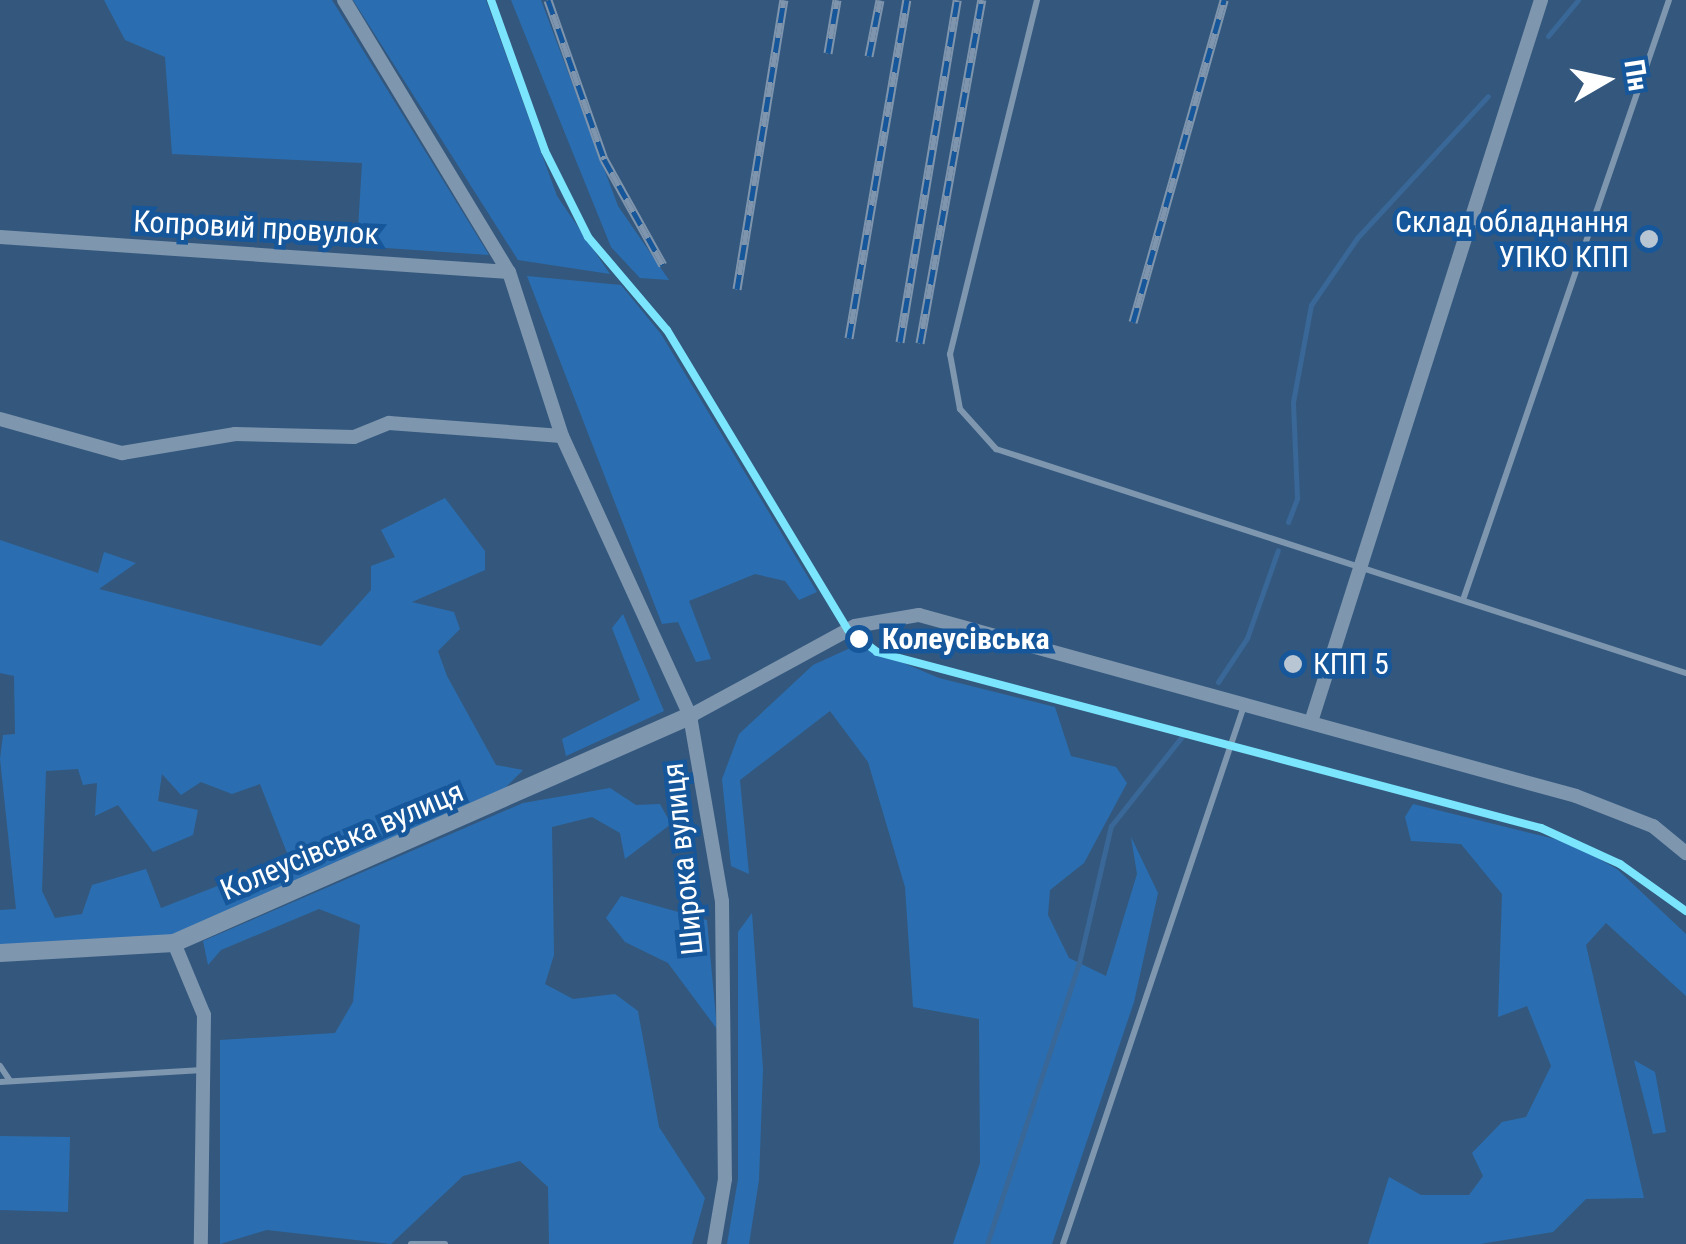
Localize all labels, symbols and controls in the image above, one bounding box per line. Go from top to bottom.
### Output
north arrow [1556,30,1656,130]
text: Пн [1617,57,1655,93]
street label: Копровий провулок [132,204,380,252]
place label: Склад обладнання УПКО КПП [1395,204,1629,274]
marker: Склад обладнання УПКО КПП [1638,228,1660,250]
place label: Колеусівська [882,621,1050,657]
marker: Колеусівська [846,626,872,652]
place label: КПП 5 [1313,646,1389,682]
marker: КПП 5 [1282,653,1304,675]
street label: Широка вулиця [655,761,711,957]
street label: Колеусівська вулиця [215,774,469,908]

